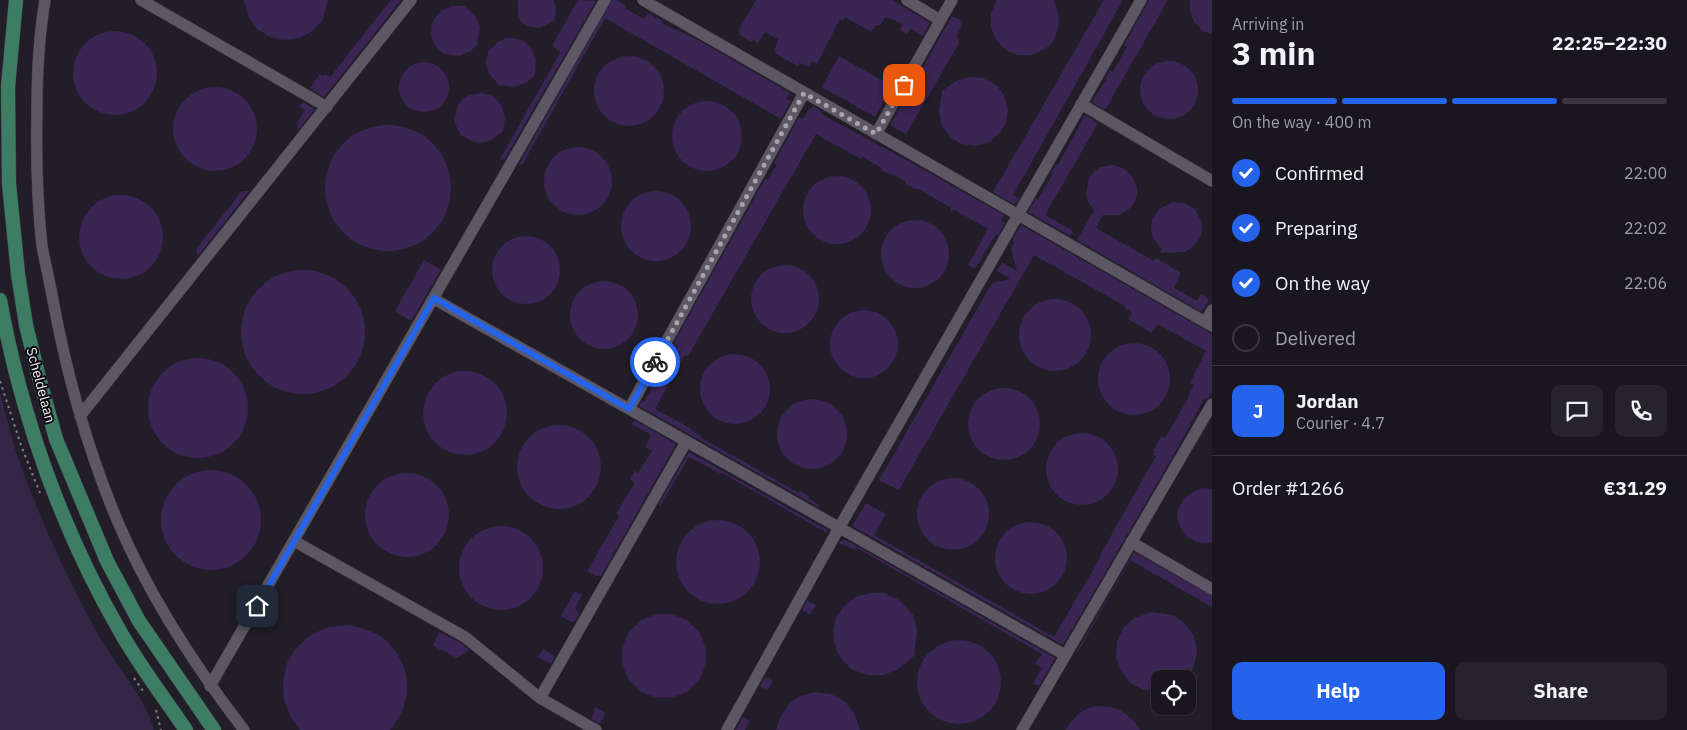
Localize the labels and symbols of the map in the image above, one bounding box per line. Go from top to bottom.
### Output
pin [883,64,925,106]
courier [630,337,680,387]
street label: Scheldelaan [22,345,60,425]
pin [236,585,278,627]

